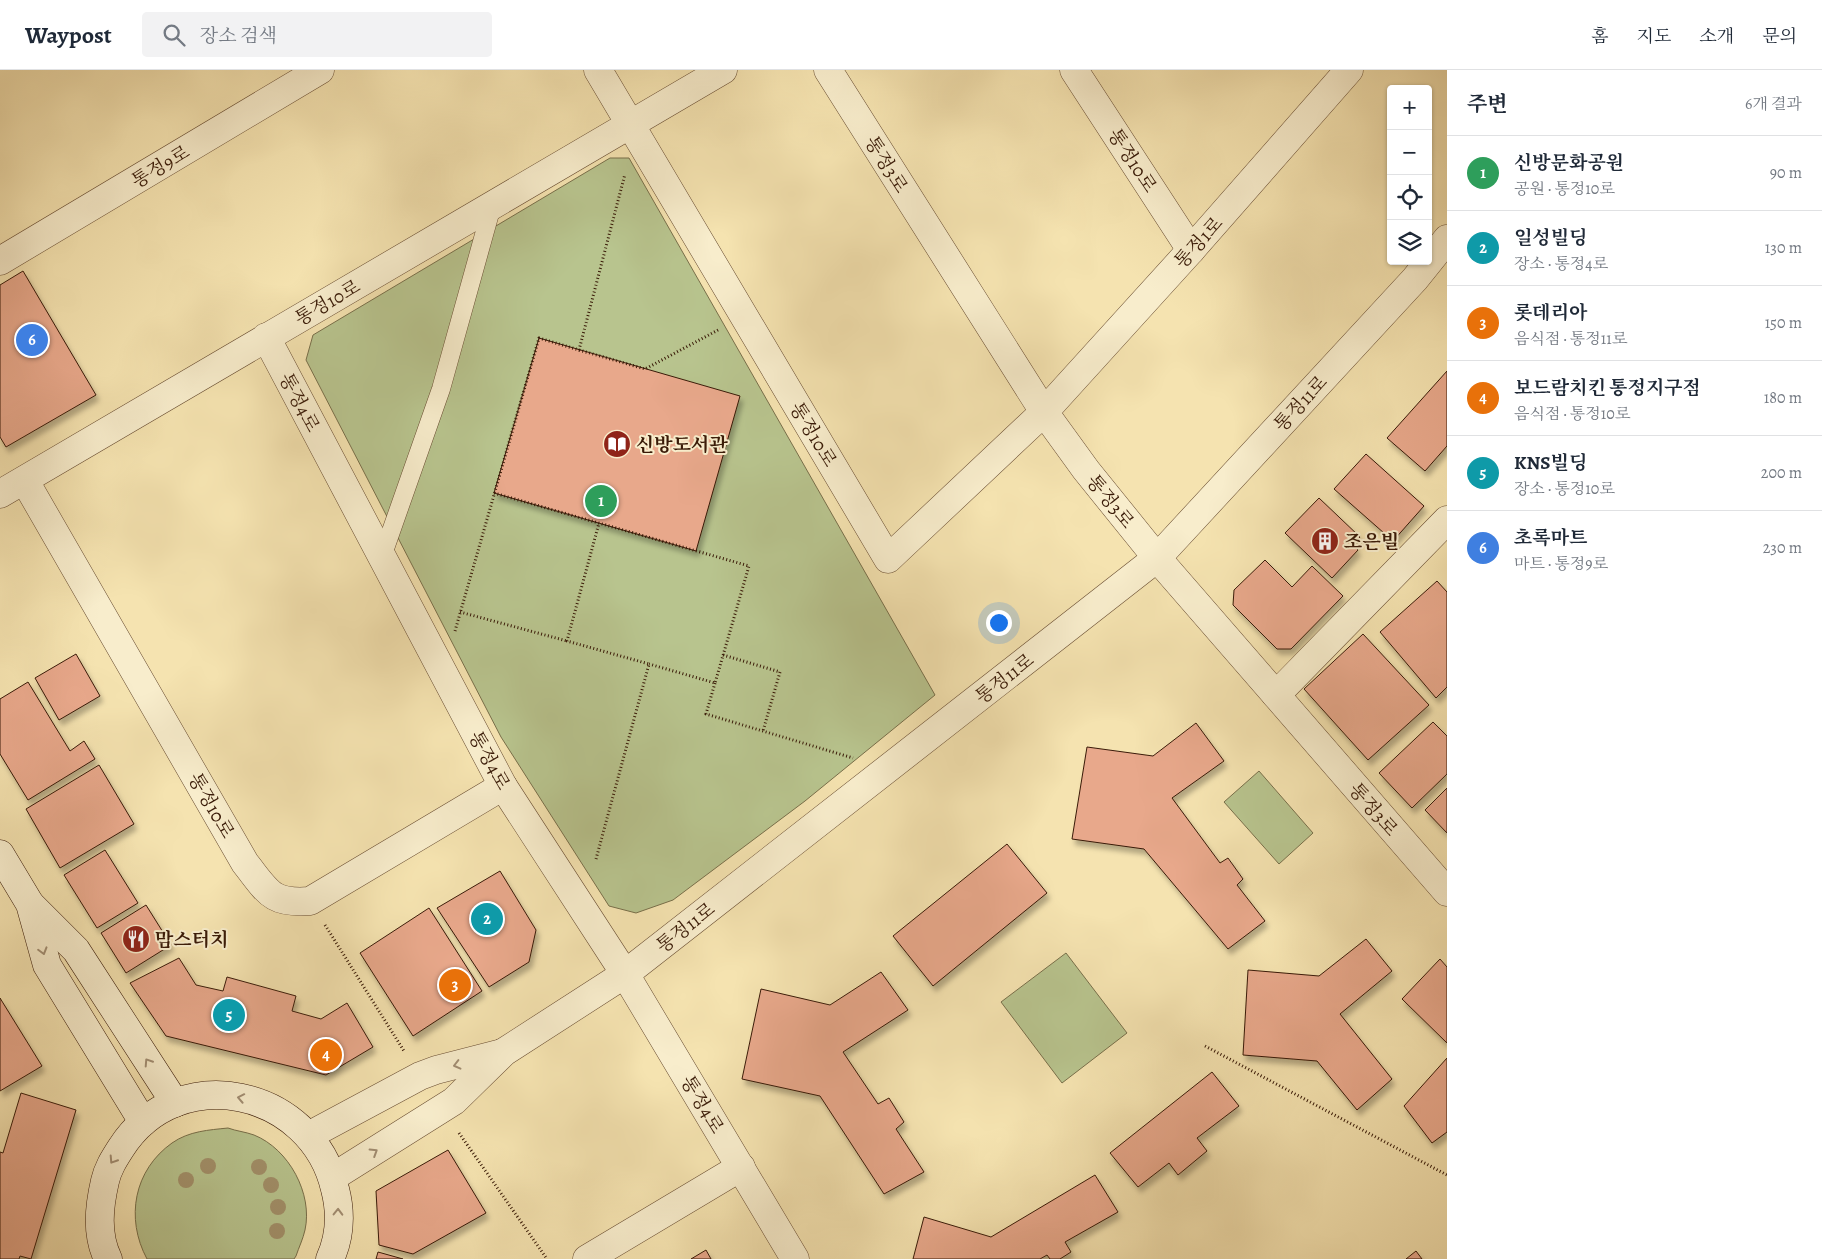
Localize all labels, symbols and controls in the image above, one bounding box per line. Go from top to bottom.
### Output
search box [142,12,492,57]
text: Waypost [25,19,112,51]
icon: search [160,21,188,49]
text: 장소 검색 [200,23,277,49]
text: 홈 [1591,24,1609,48]
text: 지도 [1637,24,1671,48]
text: 소개 [1699,24,1734,48]
text: 문의 [1762,24,1797,48]
map controls [1387,85,1432,265]
button: + [1387,85,1432,130]
text: 주변 [1467,90,1508,118]
text: 6개 결과 [1745,93,1802,115]
street label: 통정10로 [1102,123,1163,198]
button: − [1387,130,1432,175]
street label: 통정3로 [858,131,914,198]
street label: 통정9로 [127,139,195,194]
text: 신방문화공원 [1514,150,1624,176]
text: 1 [1480,162,1486,184]
text: 90 m [1770,162,1802,184]
button: locate [1387,175,1432,220]
text: 공원 · 통정10로 [1514,178,1615,200]
street label: 통정1로 [1168,211,1229,274]
button: layers [1387,220,1432,265]
text: 일성빌딩 [1514,225,1587,251]
text: 2 [1479,237,1487,259]
text: 130 m [1765,237,1802,259]
text: 장소 · 통정4로 [1514,253,1608,275]
street label: 통정10로 [290,274,365,332]
text: 롯데리아 [1514,300,1587,326]
text: 3 [1480,312,1486,334]
text: 150 m [1765,312,1802,334]
pin: 6 [16,321,48,359]
text: 음식점 · 통정11로 [1514,328,1627,350]
street label: 통정4로 [273,368,326,437]
street label: 통정11로 [1268,370,1333,437]
text: 보드람치킨 통정지구점 [1514,375,1701,401]
text: 4 [1479,387,1487,409]
text: 180 m [1764,387,1802,409]
street label: 통정10로 [784,397,843,472]
text: 음식점 · 통정10로 [1514,403,1630,425]
library icon: 신방도서관 [602,429,632,459]
place label: 신방도서관 [636,432,728,458]
text: KNS빌딩 [1514,450,1587,476]
text: 5 [1480,462,1486,484]
text: 200 m [1761,462,1802,484]
street label: 통정3로 [1080,469,1140,534]
text: 장소 · 통정10로 [1514,478,1615,500]
pin: 1 [585,482,617,520]
text: 초록마트 [1514,525,1587,551]
building icon: 조은빌 [1310,526,1340,556]
place label: 조은빌 [1344,529,1399,555]
text: 6 [1479,537,1487,559]
text: 230 m [1763,537,1802,559]
text: 마트 · 통정9로 [1514,553,1608,575]
your location [986,610,1012,636]
street label: 통정11로 [970,648,1039,710]
street label: 통정4로 [462,726,516,795]
street label: 통정10로 [182,768,240,843]
street label: 통정3로 [1343,777,1404,842]
street label: 통정11로 [651,897,720,959]
pin: 2 [471,900,503,938]
restaurant icon: 맘스터치 [121,924,151,954]
place label: 맘스터치 [155,927,228,953]
one-way arrow [38,946,48,955]
pin: 3 [439,966,471,1004]
pin: 5 [213,996,245,1034]
pin: 4 [310,1036,342,1074]
one-way arrow [145,1058,155,1067]
one-way arrow [453,1059,461,1069]
street label: 통정4로 [675,1071,730,1138]
one-way arrow [237,1094,246,1104]
one-way arrow [369,1148,378,1158]
one-way arrow [110,1155,120,1164]
one-way arrow [333,1207,344,1215]

